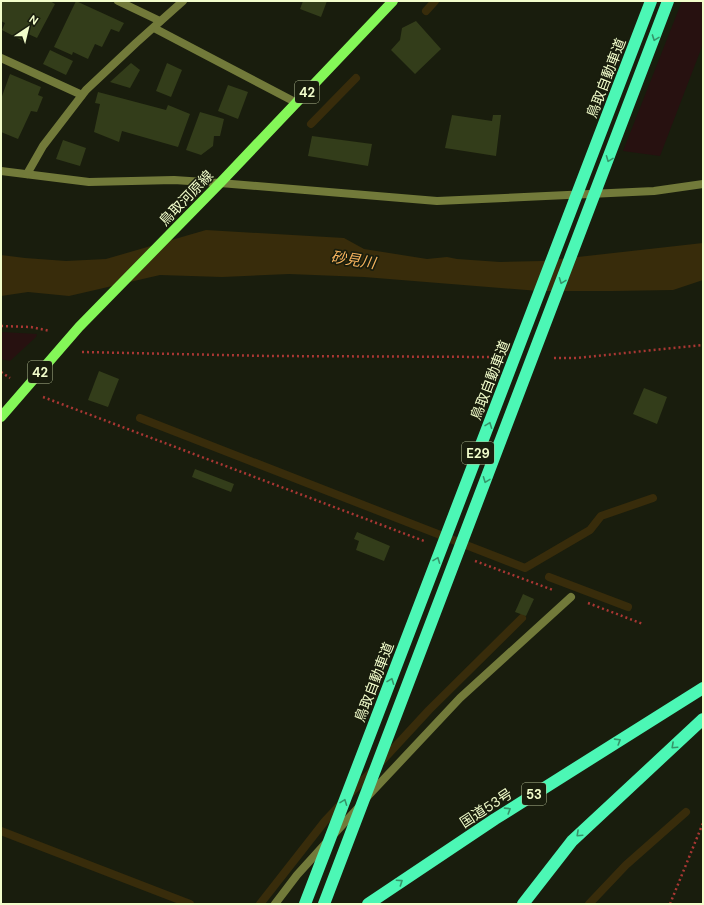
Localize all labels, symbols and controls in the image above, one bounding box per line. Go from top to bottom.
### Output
north arrow [8,8,48,48]
text: N [26,12,41,28]
one-way arrow [651,34,659,41]
street label: 鳥取自動車道 [583,36,629,120]
road number: 42 [295,81,319,103]
one-way arrow [605,156,613,163]
street label: 鳥取河原線 [155,167,217,229]
water label: 砂見川 [329,247,379,274]
one-way arrow [559,277,567,284]
street label: 鳥取自動車道 [467,338,513,422]
road number: 42 [28,361,52,383]
one-way arrow [484,422,492,429]
road number: E29 [462,442,494,464]
one-way arrow [482,477,490,484]
one-way arrow [433,556,441,563]
street label: 鳥取自動車道 [351,640,397,724]
one-way arrow [386,677,394,684]
one-way arrow [614,738,621,746]
one-way arrow [672,741,679,748]
road number: 53 [522,783,546,805]
street label: 国道53号 [456,784,516,832]
one-way arrow [339,799,347,806]
one-way arrow [504,808,511,815]
one-way arrow [576,830,584,837]
one-way arrow [396,879,403,887]

